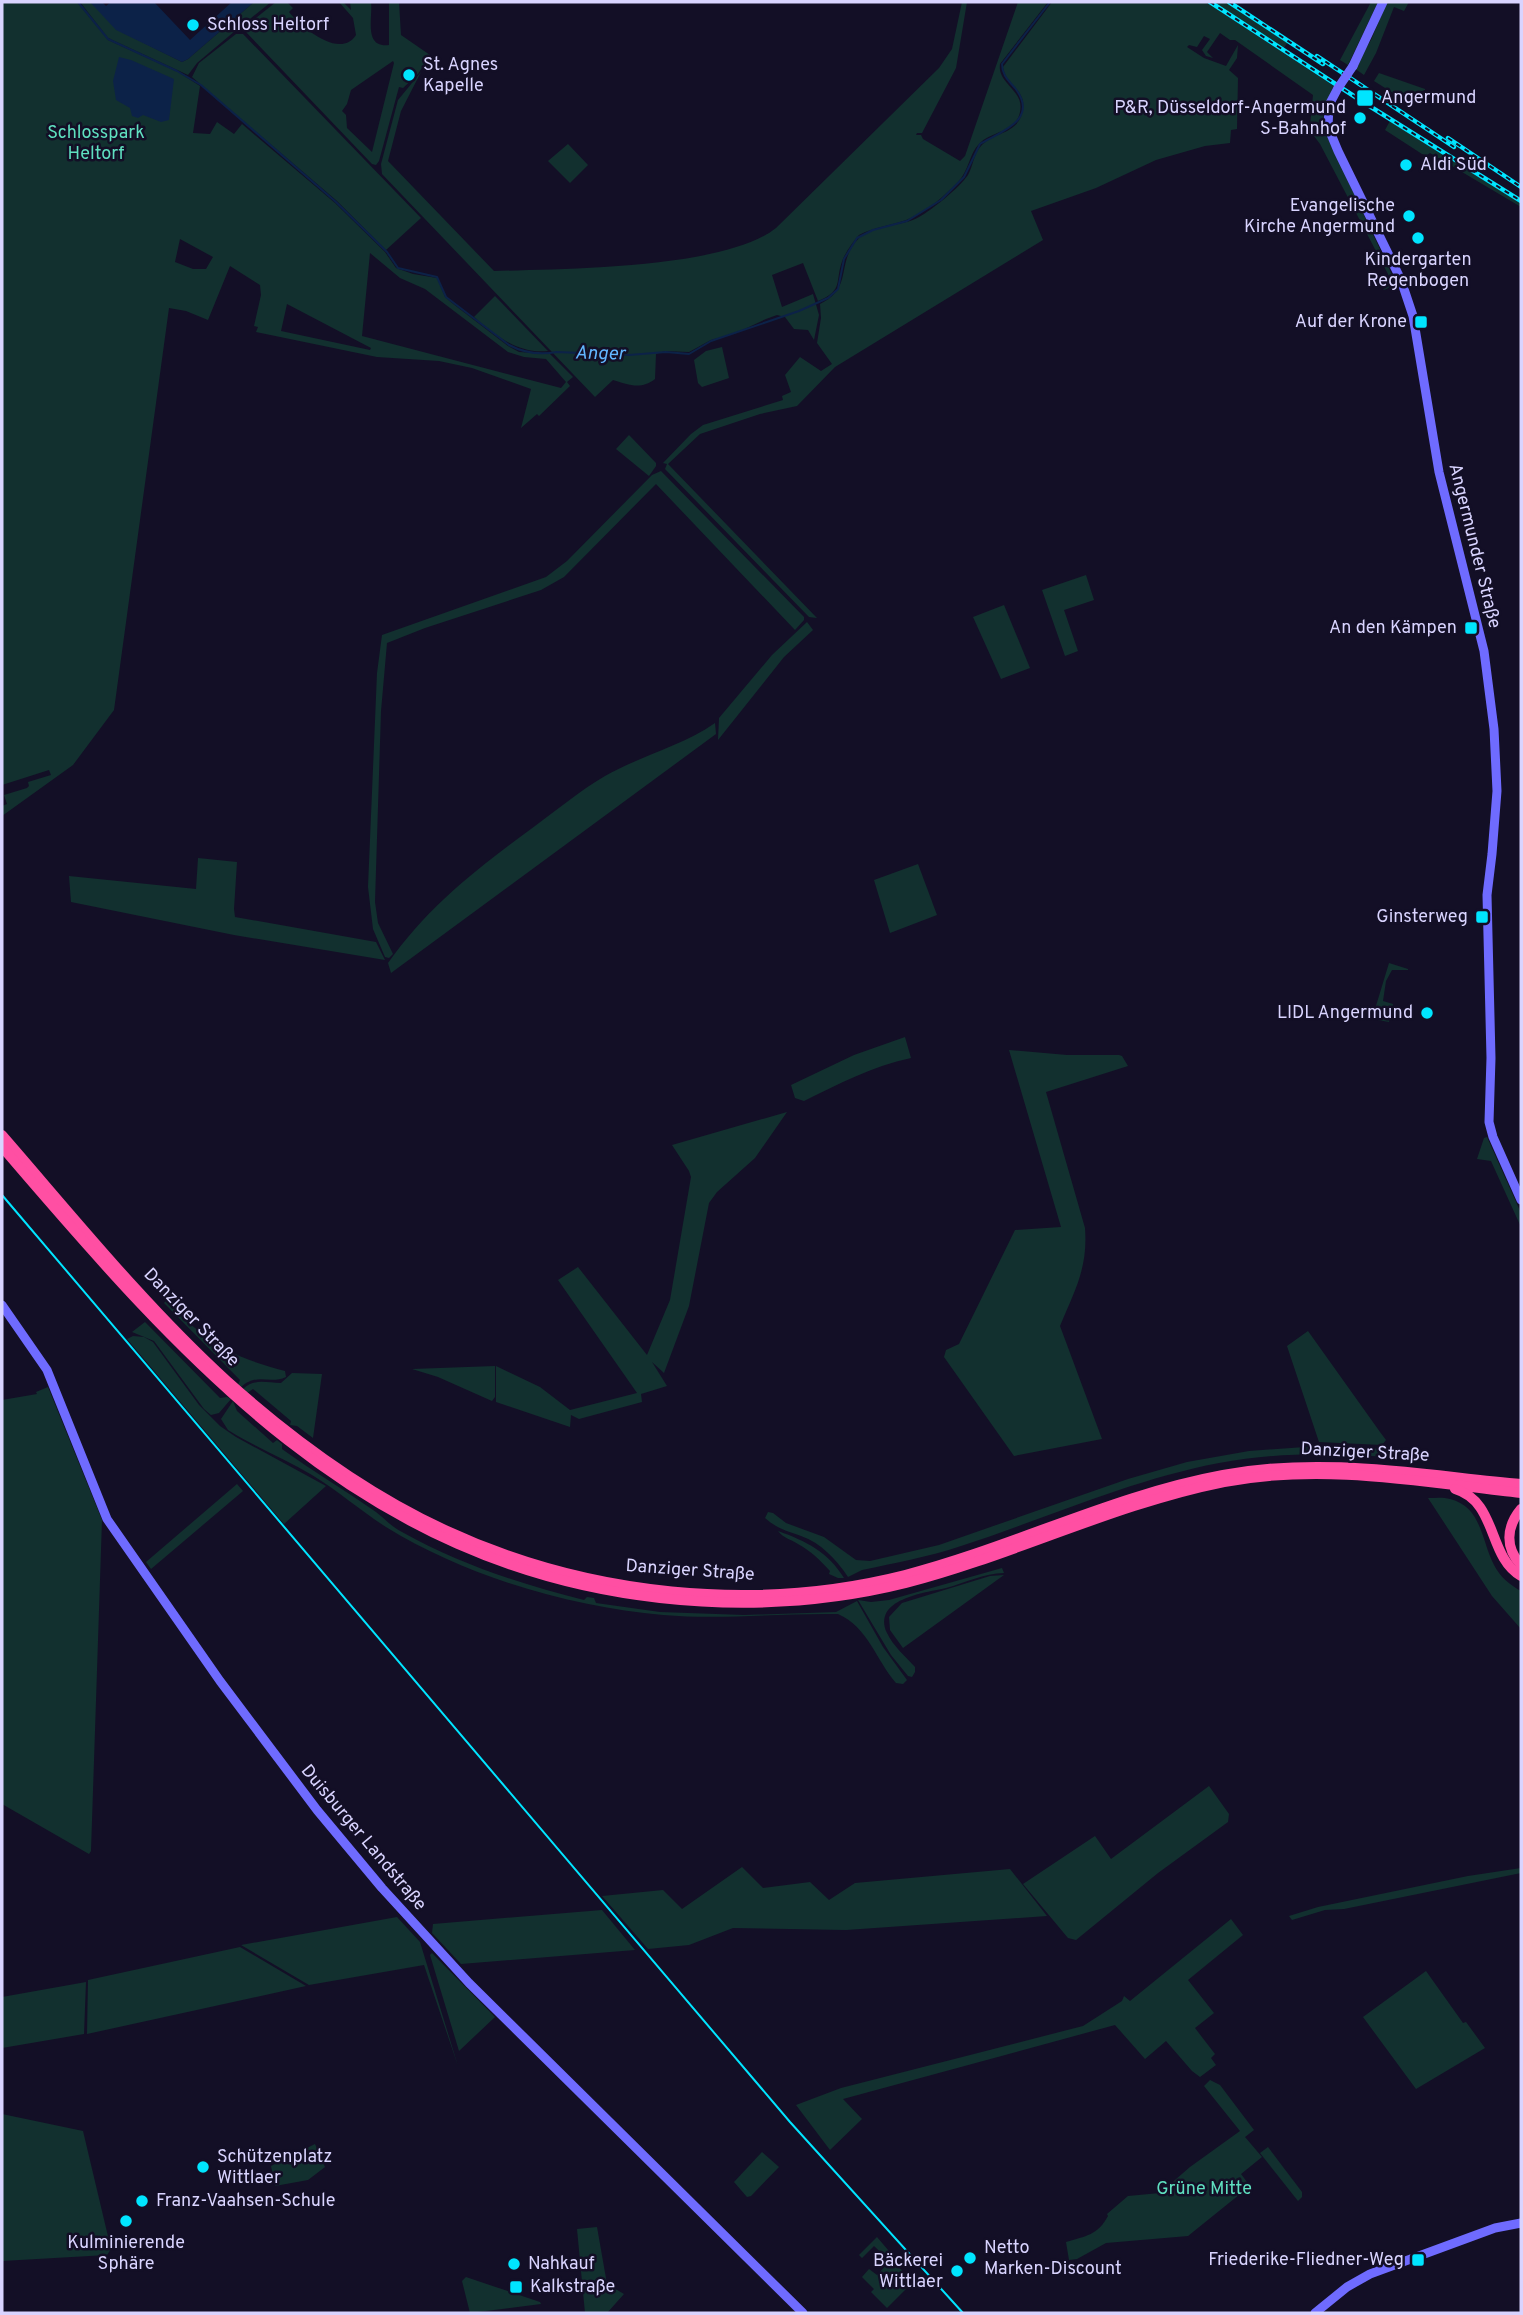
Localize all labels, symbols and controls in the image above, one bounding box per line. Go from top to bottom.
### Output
place label: Schloss Heltorf [207,14,329,37]
marker: Schloss Heltorf [185,17,201,33]
place label: St. Agnes Kapelle [423,54,498,98]
marker: St. Agnes Kapelle [401,67,417,83]
place label: Angermund [1381,87,1476,110]
marker: Angermund [1355,88,1375,108]
place label: P&R, Düsseldorf-Angermund S-Bahnhof [1114,97,1346,141]
marker: P&R, Düsseldorf-Angermund S-Bahnhof [1352,110,1368,126]
park label: Schlosspark Heltorf [47,122,145,166]
place label: Aldi Süd [1420,154,1487,177]
marker: Aldi Süd [1398,157,1414,173]
place label: Evangelische Kirche Angermund [1244,195,1395,239]
marker: Evangelische Kirche Angermund [1401,208,1417,224]
marker: Kindergarten Regenbogen [1410,230,1426,246]
place label: Kindergarten Regenbogen [1364,249,1472,293]
place label: Auf der Krone [1295,311,1407,334]
marker: Auf der Krone [1413,314,1429,330]
water label: Anger [575,342,627,366]
street label: Angermunder Straße [1442,461,1506,631]
place label: An den Kämpen [1329,617,1457,640]
marker: An den Kämpen [1463,620,1479,636]
place label: Ginsterweg [1376,906,1468,929]
marker: Ginsterweg [1474,909,1490,925]
place label: LIDL Angermund [1277,1002,1413,1025]
marker: LIDL Angermund [1419,1005,1435,1021]
street label: Danziger Straße [138,1264,244,1372]
street label: Danziger Straße [1300,1438,1430,1468]
street label: Danziger Straße [625,1555,755,1587]
street label: Duisburger Landstraße [295,1760,431,1916]
place label: Schützenplatz Wittlaer [217,2146,332,2190]
marker: Schützenplatz Wittlaer [195,2159,211,2175]
park label: Grüne Mitte [1156,2178,1252,2201]
place label: Franz-Vaahsen-Schule [156,2190,335,2213]
marker: Franz-Vaahsen-Schule [134,2193,150,2209]
marker: Kulminierende Sphäre [118,2213,134,2229]
place label: Kulminierende Sphäre [67,2232,185,2276]
place label: Netto Marken-Discount [984,2237,1122,2281]
place label: Friederike-Fliedner-Weg [1208,2249,1404,2272]
place label: Bäckerei Wittlaer [873,2250,943,2294]
marker: Netto Marken-Discount [962,2250,978,2266]
marker: Friederike-Fliedner-Weg [1410,2252,1426,2268]
place label: Nahkauf [528,2253,595,2276]
marker: Nahkauf [506,2256,522,2272]
marker: Bäckerei Wittlaer [949,2263,965,2279]
place label: Kalkstraße [530,2276,615,2299]
marker: Kalkstraße [508,2279,524,2295]

